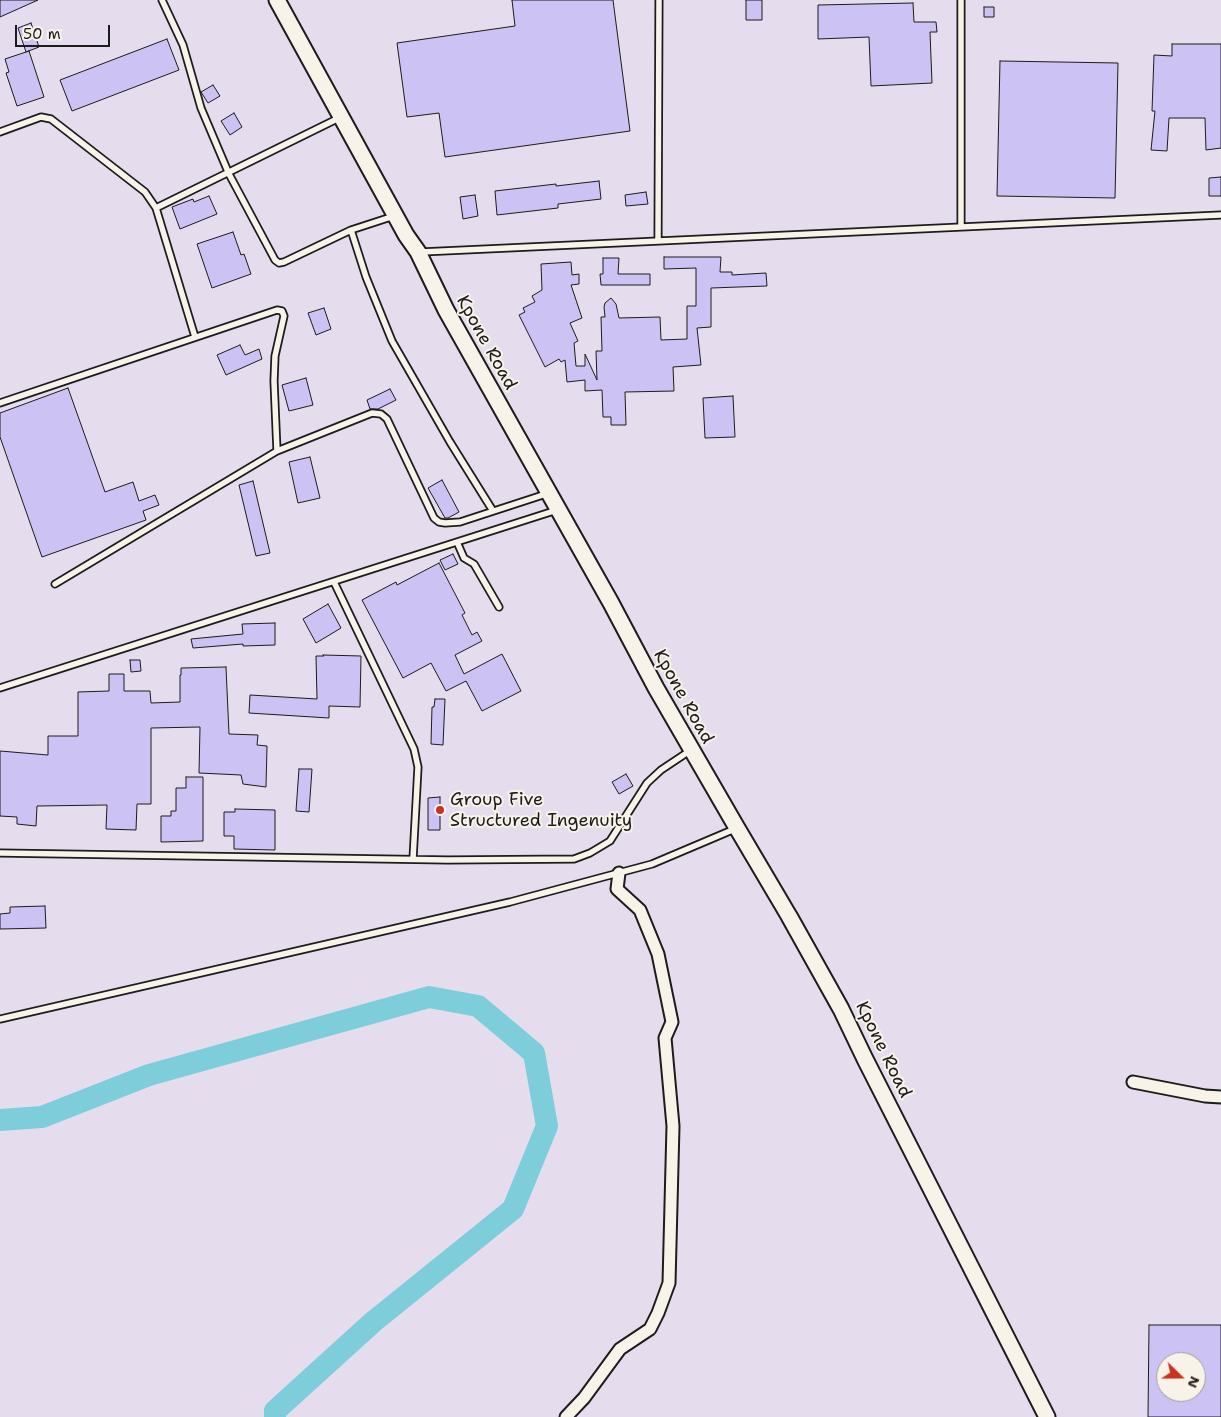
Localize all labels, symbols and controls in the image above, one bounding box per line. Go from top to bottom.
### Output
scale bar [18,15,112,47]
text: 50 m [23,24,61,44]
street label: Kpone Road [451,292,521,394]
street label: Kpone Road [648,646,718,748]
place label: Group Five Structured Ingenuity [450,789,632,832]
marker: Group Five Structured Ingenuity [434,804,446,816]
street label: Kpone Road [850,998,916,1102]
north arrow [1156,1352,1206,1402]
text: N [1184,1374,1204,1391]

